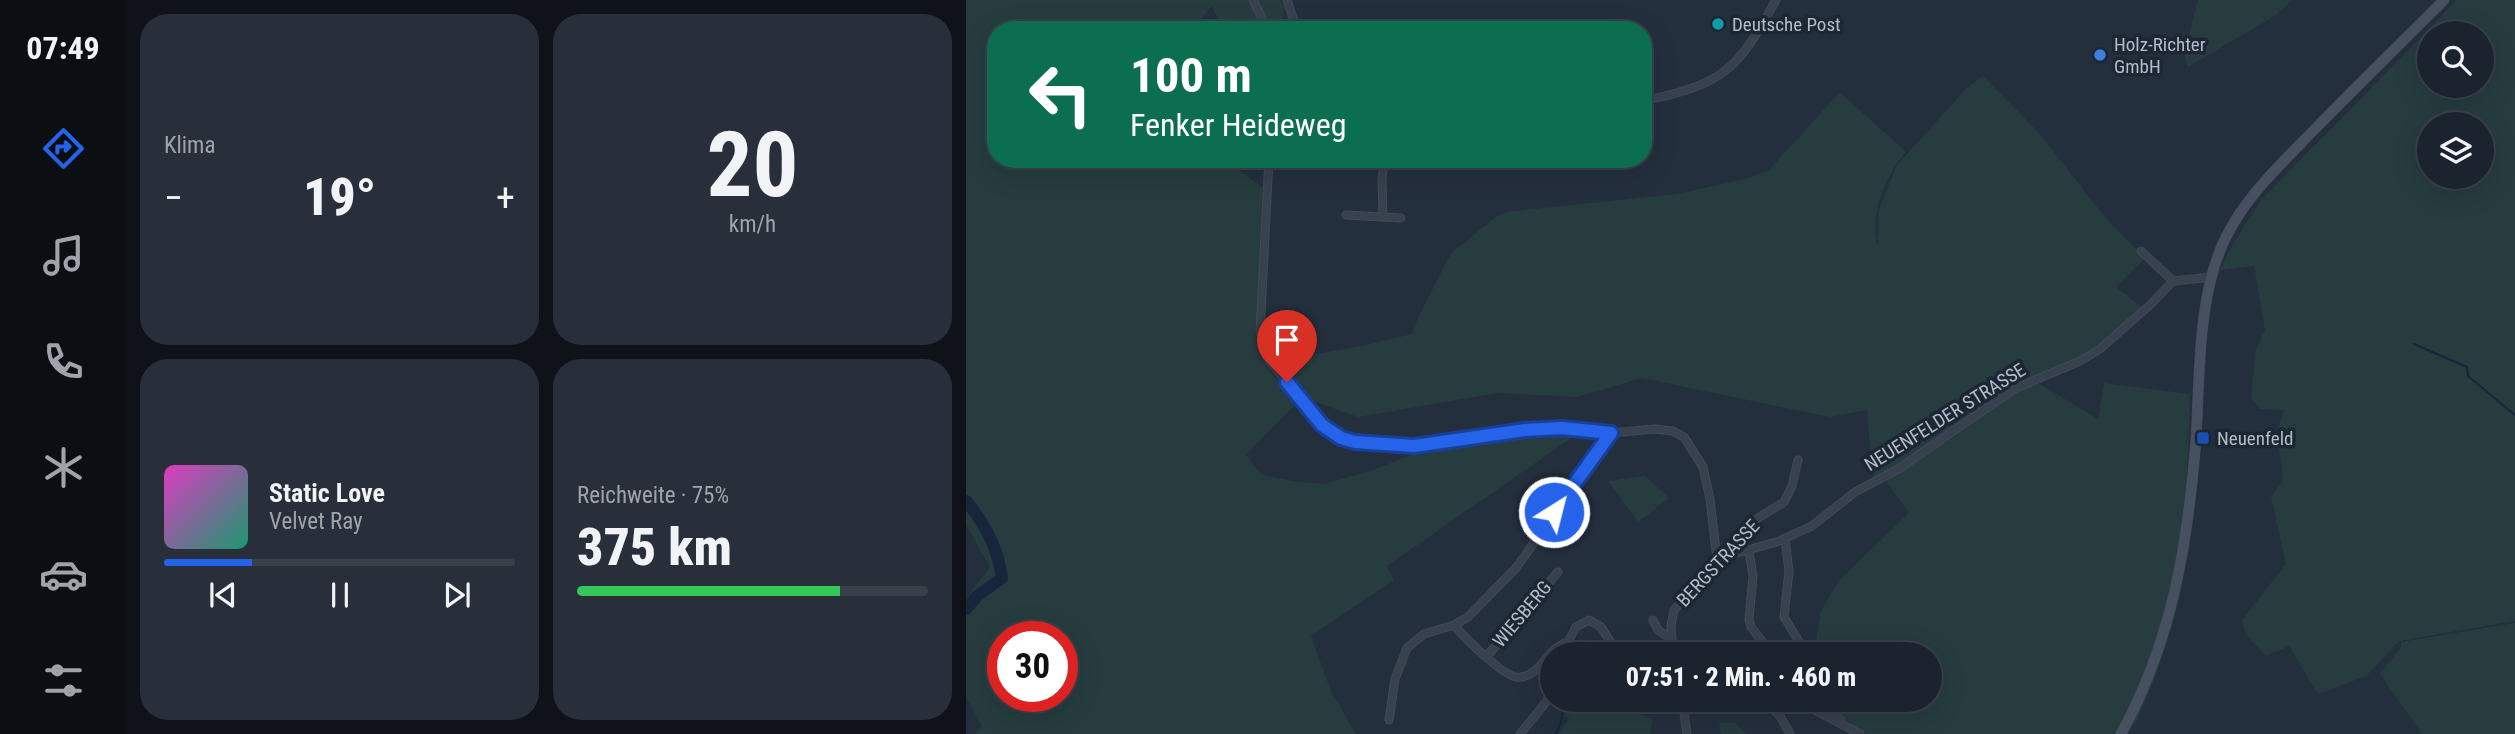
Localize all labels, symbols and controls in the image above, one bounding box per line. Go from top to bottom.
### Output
place label: Deutsche Post [1732,13,1841,36]
marker: Deutsche Post [1710,16,1726,32]
map controls [2417,21,2494,189]
button: search [2417,21,2494,98]
text: 07:49 [26,29,100,67]
place label: Holz-Richter GmbH [2114,33,2206,78]
text: 100 m [1130,47,1252,104]
marker: Holz-Richter GmbH [2092,47,2108,63]
icon: left [1015,49,1106,140]
text: Fenker Heideweg [1130,106,1346,144]
text: 20 [707,112,798,218]
button: layers [2417,112,2494,189]
icon: directions [39,124,88,173]
text: Klima [164,132,215,159]
text: 19° [303,167,376,228]
text: − [164,176,183,220]
text: + [496,176,515,220]
text: km/h [729,211,776,238]
icon: music [39,231,88,280]
pin [1257,310,1317,382]
icon: arrive [1268,321,1306,359]
icon: phone [39,337,88,386]
street label: NEUENFELDER STRASSE [1860,358,2030,476]
place label: Neuenfeld [2217,427,2293,450]
marker: Neuenfeld [2195,430,2211,446]
icon: climate [39,443,88,492]
position arrow [1517,475,1591,549]
text: Static Love [269,478,385,508]
text: Reichweite · 75% [577,482,729,509]
text: Velvet Ray [269,508,363,535]
street label: BERGSTRASSE [1672,515,1764,611]
text: 375 km [577,517,732,578]
icon: car [39,550,88,599]
icon: previous [204,576,242,614]
icon: pause [321,576,359,614]
icon: next [438,576,476,614]
street label: WIESBERG [1488,576,1556,652]
speed limit sign: 30 [987,621,1078,712]
icon: filters [39,656,88,705]
text: 07:51 · 2 Min. · 460 m [1626,662,1856,692]

